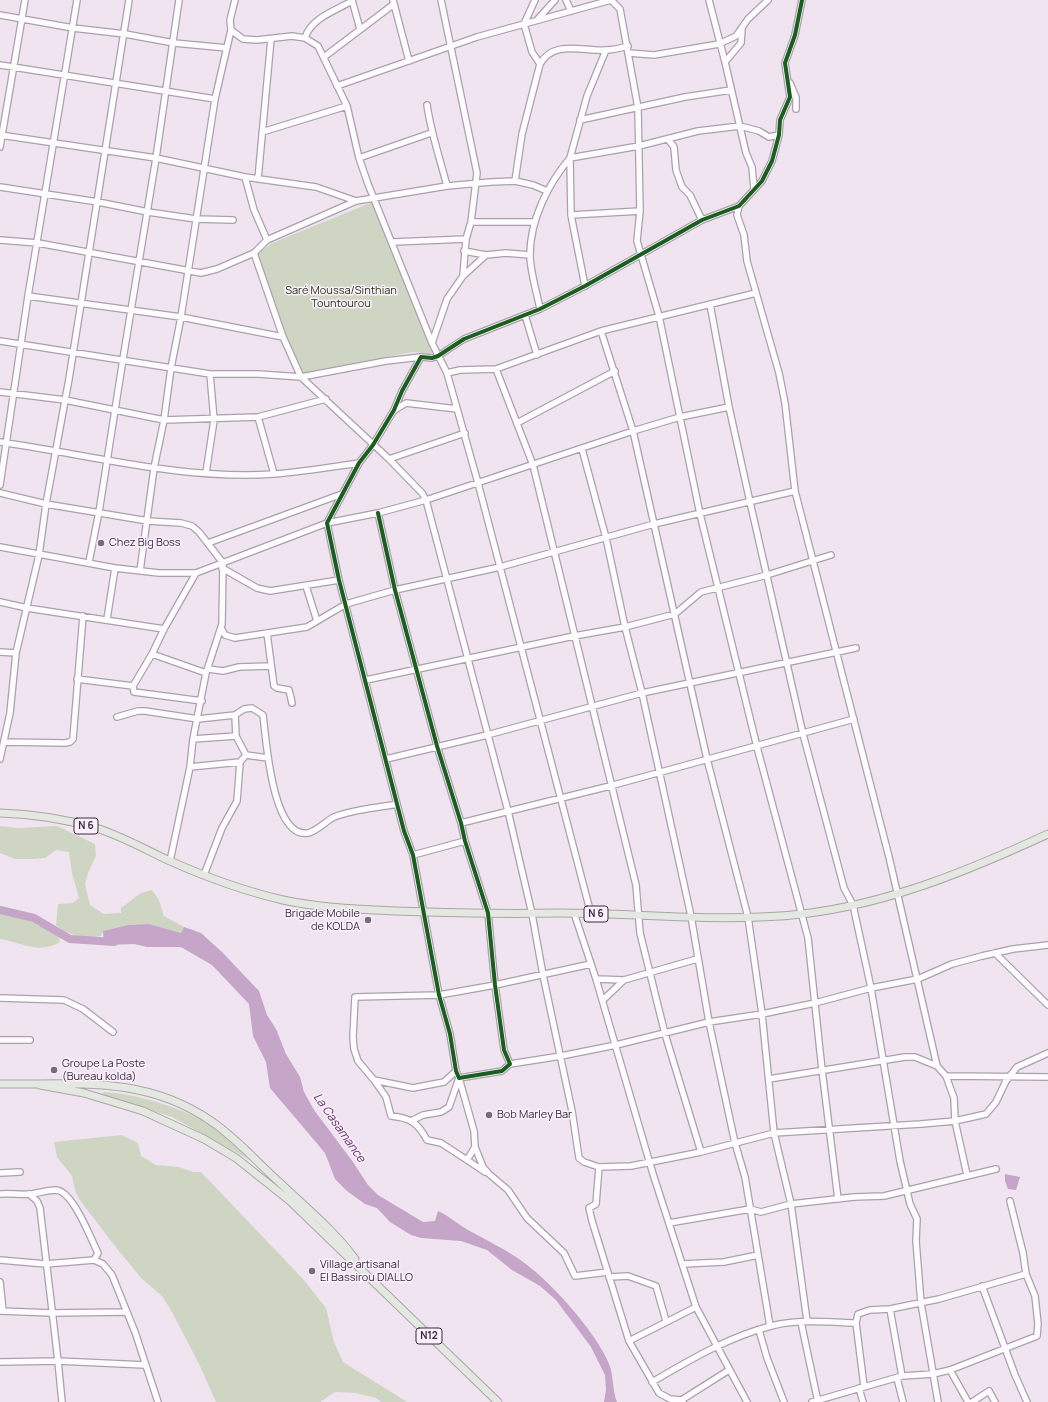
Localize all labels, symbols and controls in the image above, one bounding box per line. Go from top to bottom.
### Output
park label: Saré Moussa/Sinthian Tountourou [285,284,397,310]
place label: Chez Big Boss [109,536,181,550]
marker: Chez Big Boss [96,538,106,548]
road number: N 6 [74,818,98,834]
road number: N 6 [584,906,608,922]
place label: Brigade Mobile de KOLDA [285,907,360,933]
marker: Brigade Mobile de KOLDA [363,915,373,925]
place label: Groupe La Poste (Bureau kolda) [62,1057,145,1083]
marker: Groupe La Poste (Bureau kolda) [49,1065,59,1075]
water label: La Casamance [310,1091,368,1165]
place label: Bob Marley Bar [497,1108,572,1122]
marker: Bob Marley Bar [484,1110,494,1120]
place label: Village artisanal El Bassirou DIALLO [320,1258,413,1284]
marker: Village artisanal El Bassirou DIALLO [307,1266,317,1276]
road number: N12 [416,1328,442,1344]

